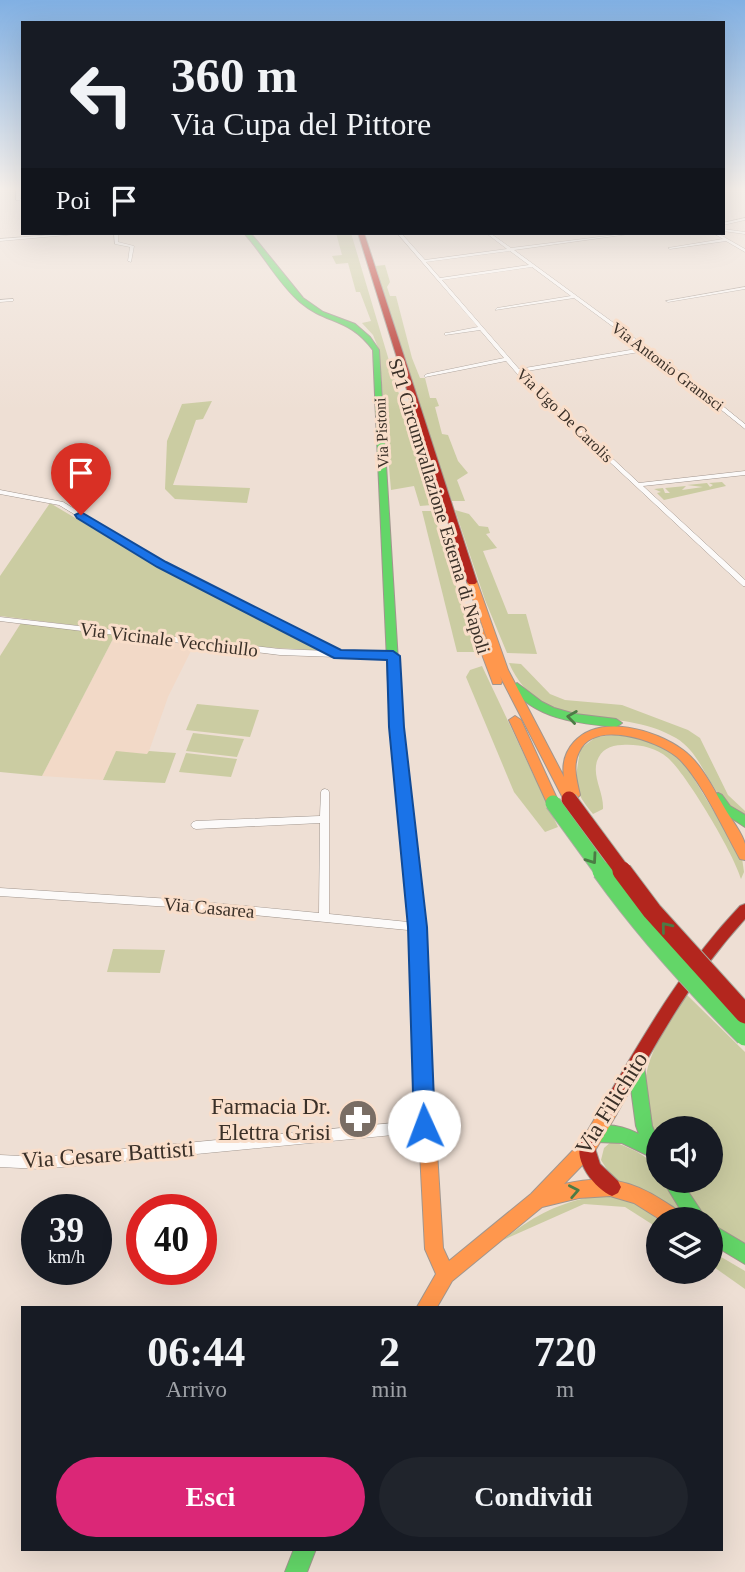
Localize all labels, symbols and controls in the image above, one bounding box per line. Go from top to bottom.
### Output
text: 360 m [171,48,298,103]
icon: left [56,49,147,140]
text: Via Cupa del Pittore [171,106,431,142]
icon: arrive [105,182,143,220]
text: Poi [56,186,91,215]
street label: Via Antonio Gramsci [608,319,728,414]
street label: SP1 Circumvallazione Esterna di Napoli [384,356,495,657]
street label: Via Ugo De Carolis [513,365,616,466]
street label: Via Pistoni [371,397,392,469]
pin [51,443,111,515]
icon: arrive [62,454,100,492]
street label: Via Vicinale Vecchiullo [79,618,259,661]
one-way arrow [566,710,578,725]
one-way arrow [584,851,596,864]
street label: Via Casarea [163,893,256,922]
one-way arrow [662,923,674,936]
street label: Via Filichito [570,1048,653,1159]
position arrow [387,1089,461,1163]
place label: Farmacia Dr. Elettra Grisi [211,1094,331,1145]
pharmacy icon: Farmacia Dr. Elettra Grisi [337,1098,379,1140]
map controls [646,1116,723,1284]
button: sound [646,1116,723,1193]
street label: Via Cesare Battisti [21,1136,195,1173]
one-way arrow [568,1184,580,1199]
speed limit sign: 40 [126,1194,217,1285]
button: layers [646,1207,723,1284]
text: 39 [49,1211,84,1250]
text: km/h [48,1247,85,1267]
text: 06:44 [147,1329,245,1375]
text: 2 [379,1329,400,1375]
text: 720 [534,1329,597,1375]
text: Arrivo [166,1377,227,1402]
text: min [372,1377,407,1402]
text: m [556,1377,574,1402]
button: Esci [56,1457,365,1537]
button: Condividi [379,1457,688,1537]

